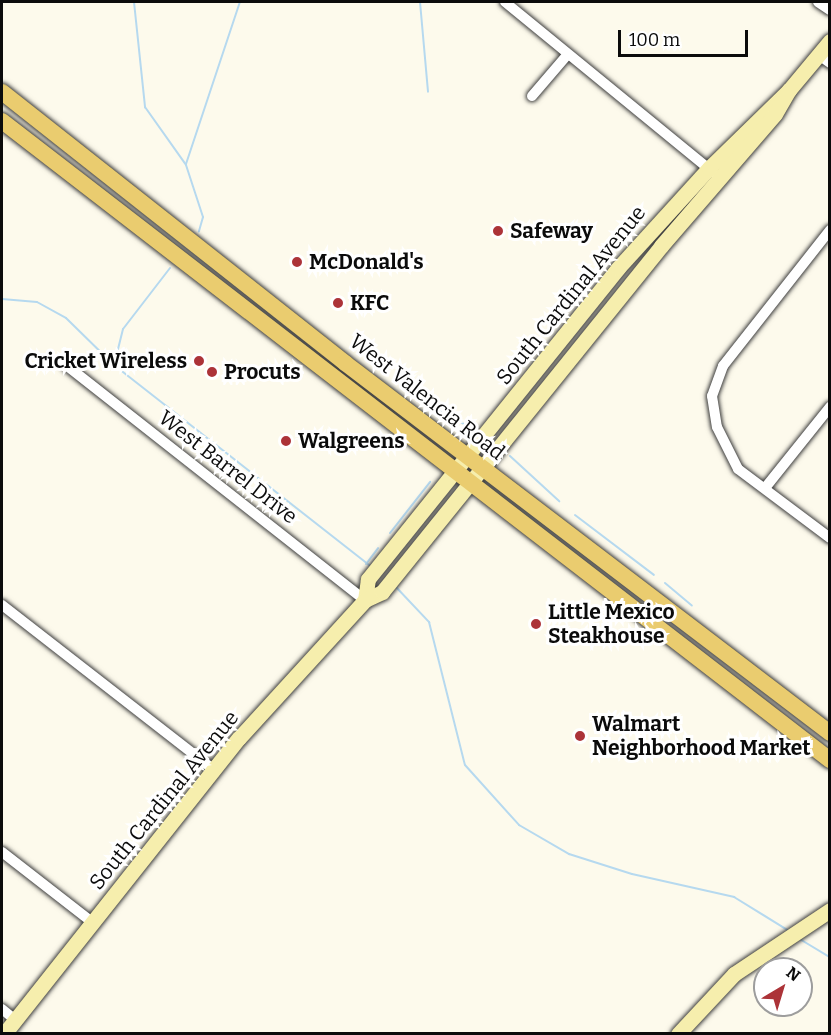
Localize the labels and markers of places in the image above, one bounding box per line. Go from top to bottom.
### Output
place label: Safeway [510,218,593,244]
marker: Safeway [491,224,505,238]
place label: McDonald's [309,249,424,275]
marker: McDonald's [290,255,304,269]
place label: KFC [350,290,389,316]
marker: KFC [331,296,345,310]
place label: Cricket Wireless [24,348,187,374]
marker: Cricket Wireless [192,354,206,368]
place label: Procuts [224,359,301,385]
marker: Procuts [205,365,219,379]
place label: Walgreens [298,428,405,454]
marker: Walgreens [279,434,293,448]
place label: Little Mexico Steakhouse [548,599,675,649]
marker: Little Mexico Steakhouse [529,617,543,631]
place label: Walmart Neighborhood Market [592,711,810,761]
marker: Walmart Neighborhood Market [573,729,587,743]

